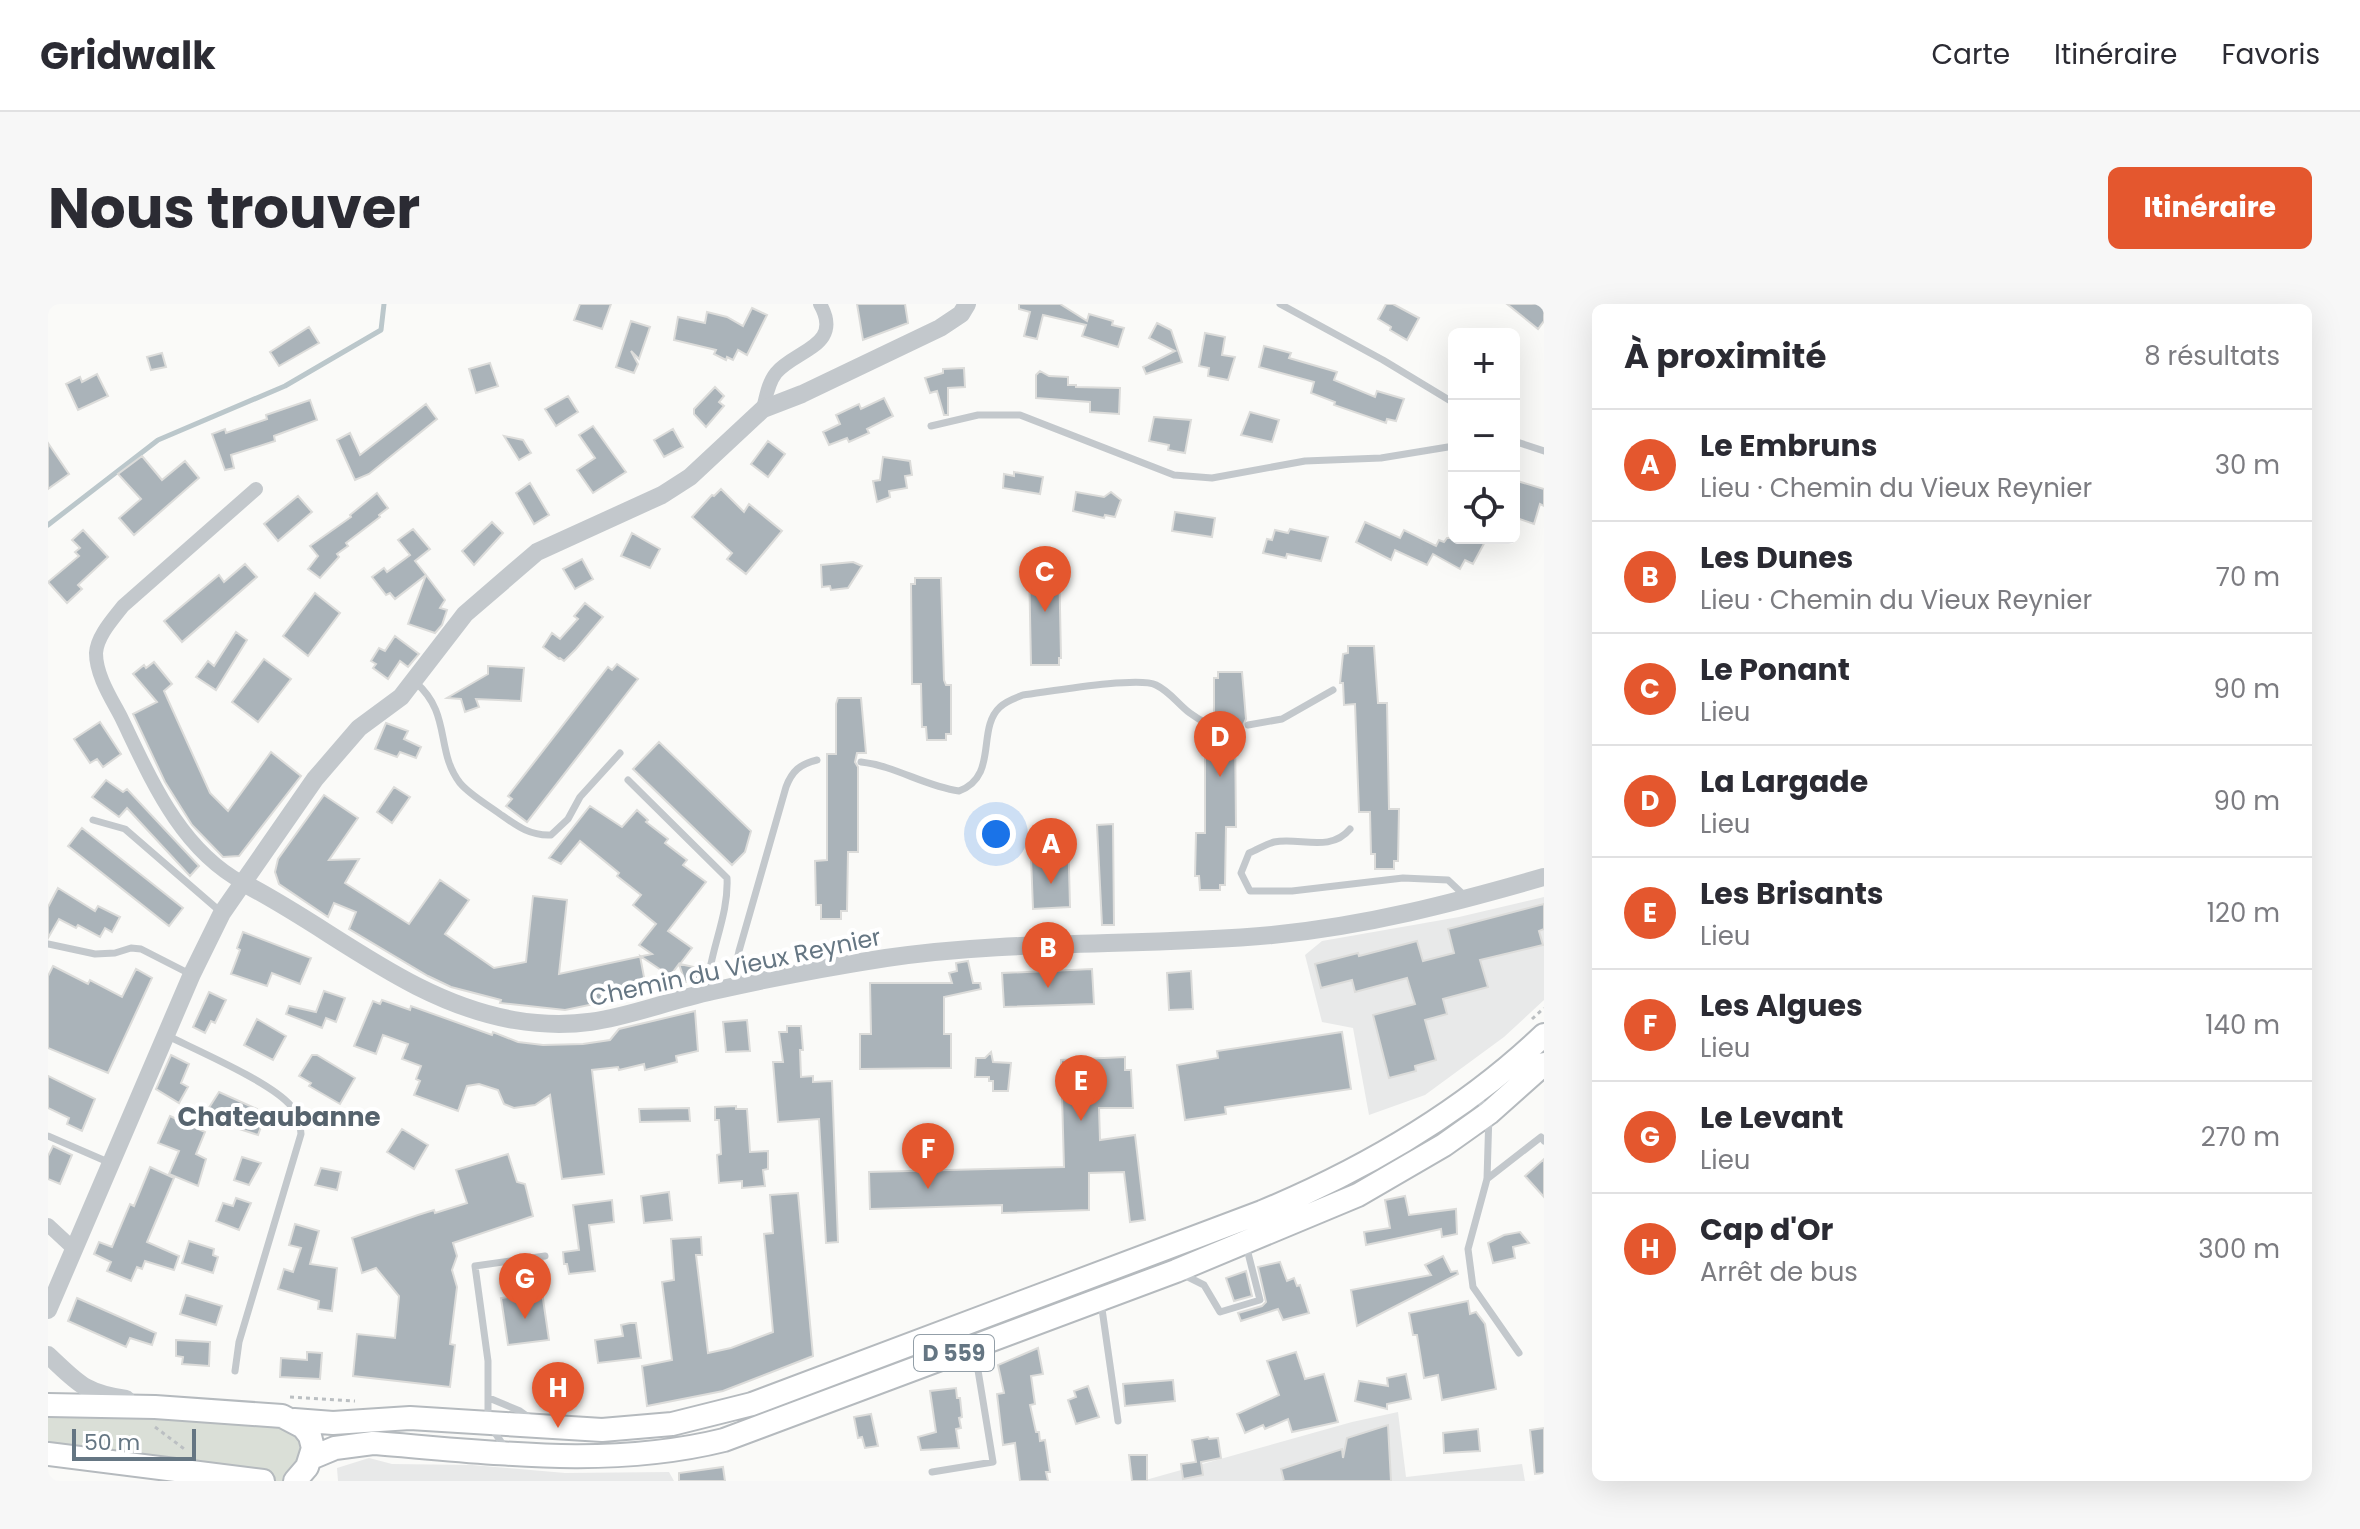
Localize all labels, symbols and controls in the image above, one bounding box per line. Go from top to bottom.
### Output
text: Gridwalk [40,29,216,82]
text: Carte [1932,35,2010,74]
text: Itinéraire [2054,35,2177,74]
text: Favoris [2221,35,2320,74]
button: Itinéraire [2108,167,2312,249]
text: Nous trouver [48,169,420,248]
map controls [1448,328,1520,544]
button: + [1448,328,1520,400]
text: À proximité [1624,332,1826,380]
text: 8 résultats [2144,338,2280,374]
button: − [1448,400,1520,472]
text: Le Embruns [1700,424,1878,467]
text: A [1640,447,1660,483]
text: 30 m [2215,447,2280,483]
text: Lieu · Chemin du Vieux Reynier [1700,470,2092,506]
button: locate [1448,472,1520,544]
text: Les Dunes [1700,536,1853,579]
pin: C [1019,546,1071,612]
text: B [1641,559,1659,595]
text: 70 m [2216,559,2280,595]
text: Lieu · Chemin du Vieux Reynier [1700,582,2092,618]
text: Le Ponant [1700,648,1850,691]
text: C [1640,671,1660,707]
text: 90 m [2214,671,2280,707]
text: Lieu [1700,694,1750,730]
pin: D [1194,711,1246,777]
text: La Largade [1700,760,1868,803]
text: D [1641,783,1659,819]
text: 90 m [2214,783,2280,819]
text: Lieu [1700,806,1750,842]
your location [976,814,1016,854]
pin: A [1025,818,1077,884]
text: Les Brisants [1700,872,1884,915]
text: E [1643,895,1657,931]
text: 120 m [2207,895,2280,931]
text: Lieu [1700,918,1750,954]
street label: Chemin du Vieux Reynier [586,920,884,1014]
pin: B [1022,922,1074,988]
text: Les Algues [1700,984,1863,1027]
text: F [1643,1007,1657,1043]
text: 140 m [2205,1007,2280,1043]
text: Lieu [1700,1030,1750,1066]
pin: E [1055,1055,1107,1121]
text: Le Levant [1700,1096,1844,1139]
district label: Chateaubanne [177,1099,381,1135]
text: G [1640,1119,1660,1155]
text: 270 m [2201,1119,2280,1155]
pin: F [902,1123,954,1189]
text: Lieu [1700,1142,1750,1178]
text: Cap d'Or [1700,1208,1833,1251]
text: H [1640,1231,1660,1267]
text: 300 m [2198,1231,2280,1267]
pin: G [499,1253,551,1319]
text: Arrêt de bus [1700,1254,1858,1290]
road number: D 559 [914,1335,994,1371]
pin: H [532,1362,584,1428]
scale bar [72,1425,196,1461]
text: 50 m [84,1427,140,1458]

